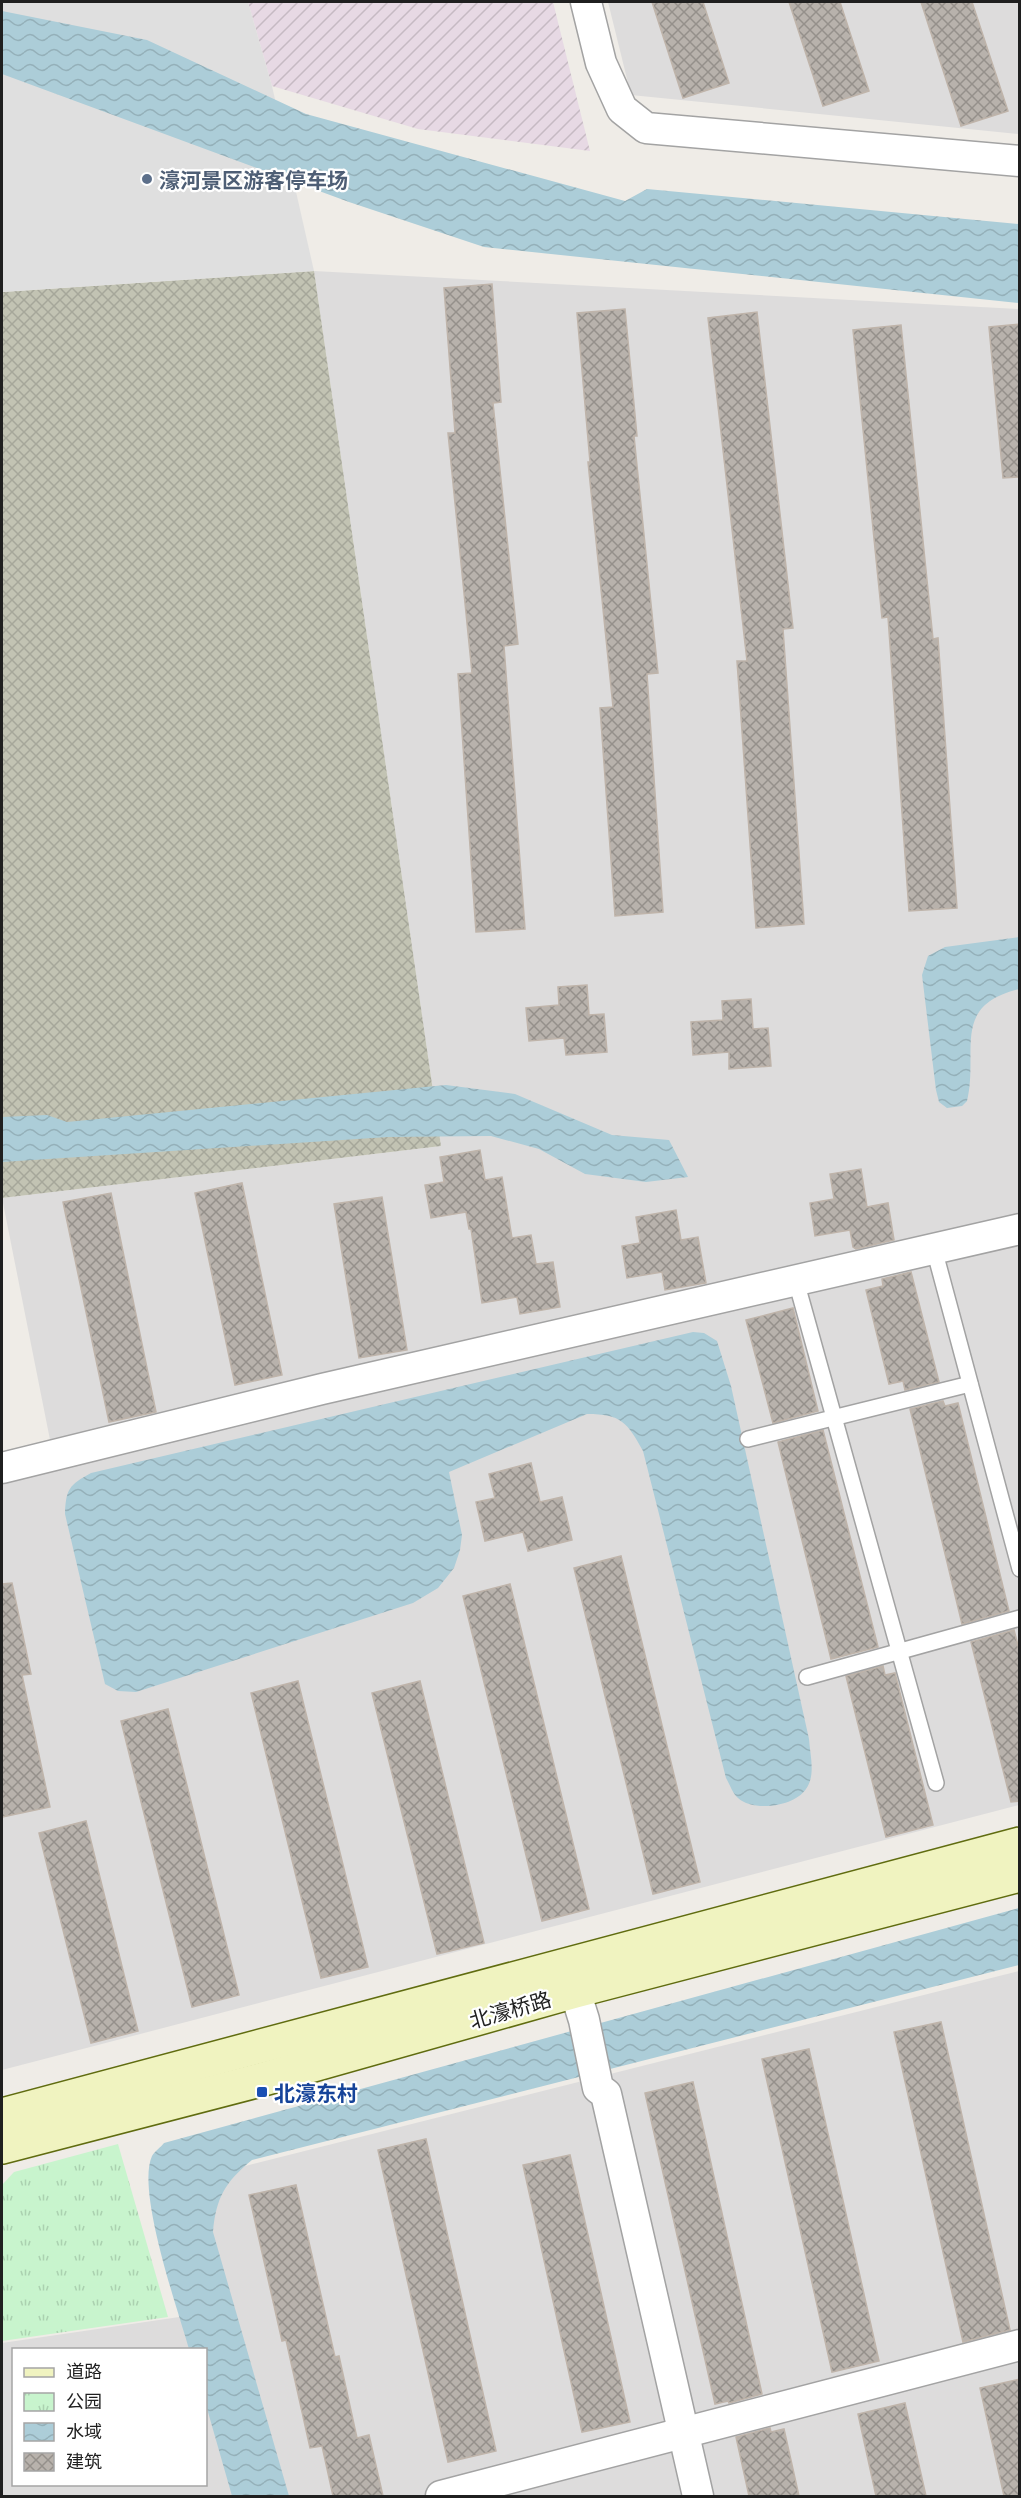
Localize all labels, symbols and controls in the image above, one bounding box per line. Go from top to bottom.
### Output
place label: 濠河景区游客停车场 [159,167,348,192]
marker: 濠河景区游客停车场 [140,172,154,186]
street label: 北濠桥路 [466,1985,554,2033]
place label: 北濠东村 [274,2080,358,2105]
marker: 北濠东村 [255,2085,269,2099]
legend [12,2348,207,2486]
text: 道路 [66,2360,102,2382]
text: 公园 [66,2390,102,2412]
text: 水域 [66,2420,102,2442]
text: 建筑 [66,2450,102,2472]

